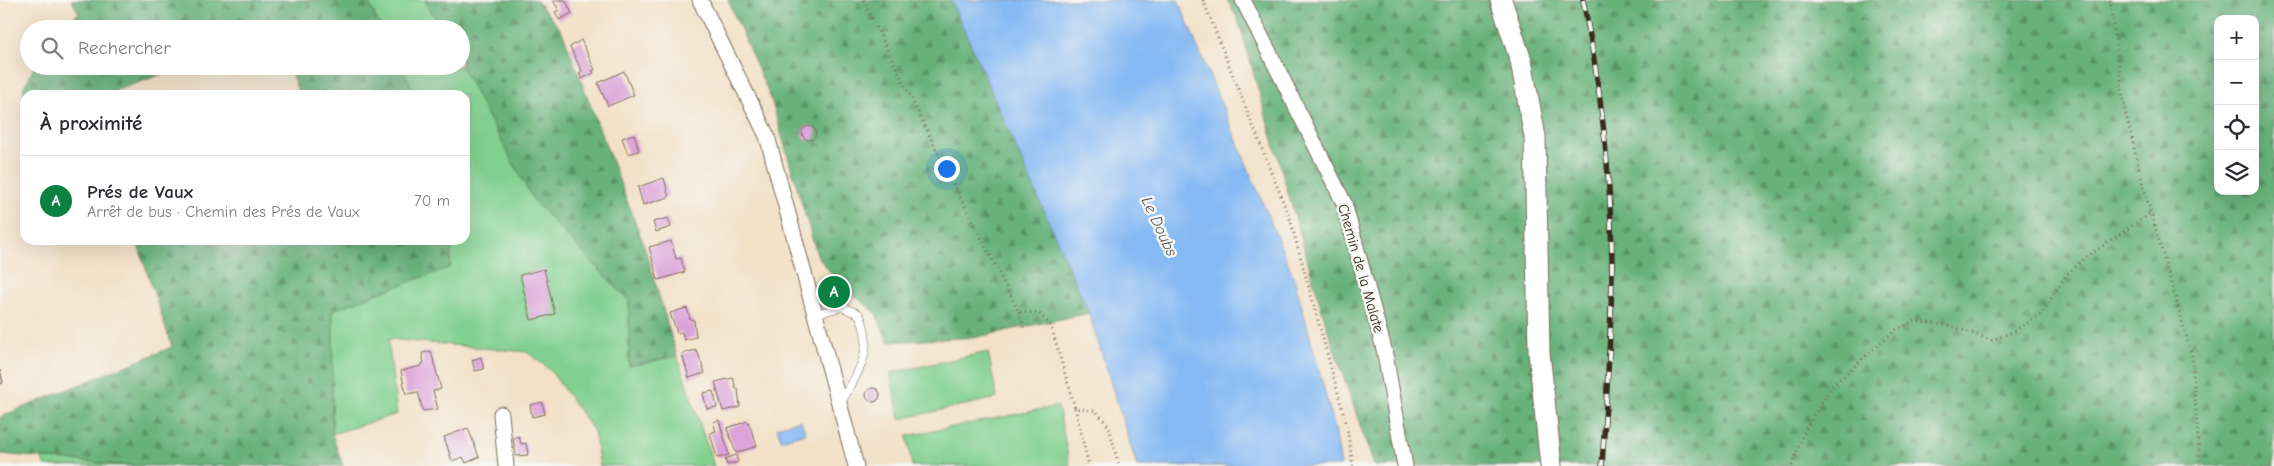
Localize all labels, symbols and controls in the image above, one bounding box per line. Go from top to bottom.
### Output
map controls [2214,15,2259,195]
button: + [2214,15,2259,60]
search box [20,20,470,75]
icon: search [38,34,66,62]
text: Rechercher [78,37,171,59]
button: − [2214,60,2259,105]
button: locate [2214,105,2259,150]
text: À proximité [40,111,142,135]
button: layers [2214,150,2259,195]
your location [934,156,960,182]
text: Prés de Vaux [87,181,193,203]
text: A [52,192,60,210]
text: 70 m [414,192,450,210]
water label: Le Doubs [1138,194,1181,259]
street label: Chemin de la Malate [1334,202,1388,335]
text: Arrêt de bus · Chemin des Prés de Vaux [87,203,360,221]
pin: A [818,273,850,311]

